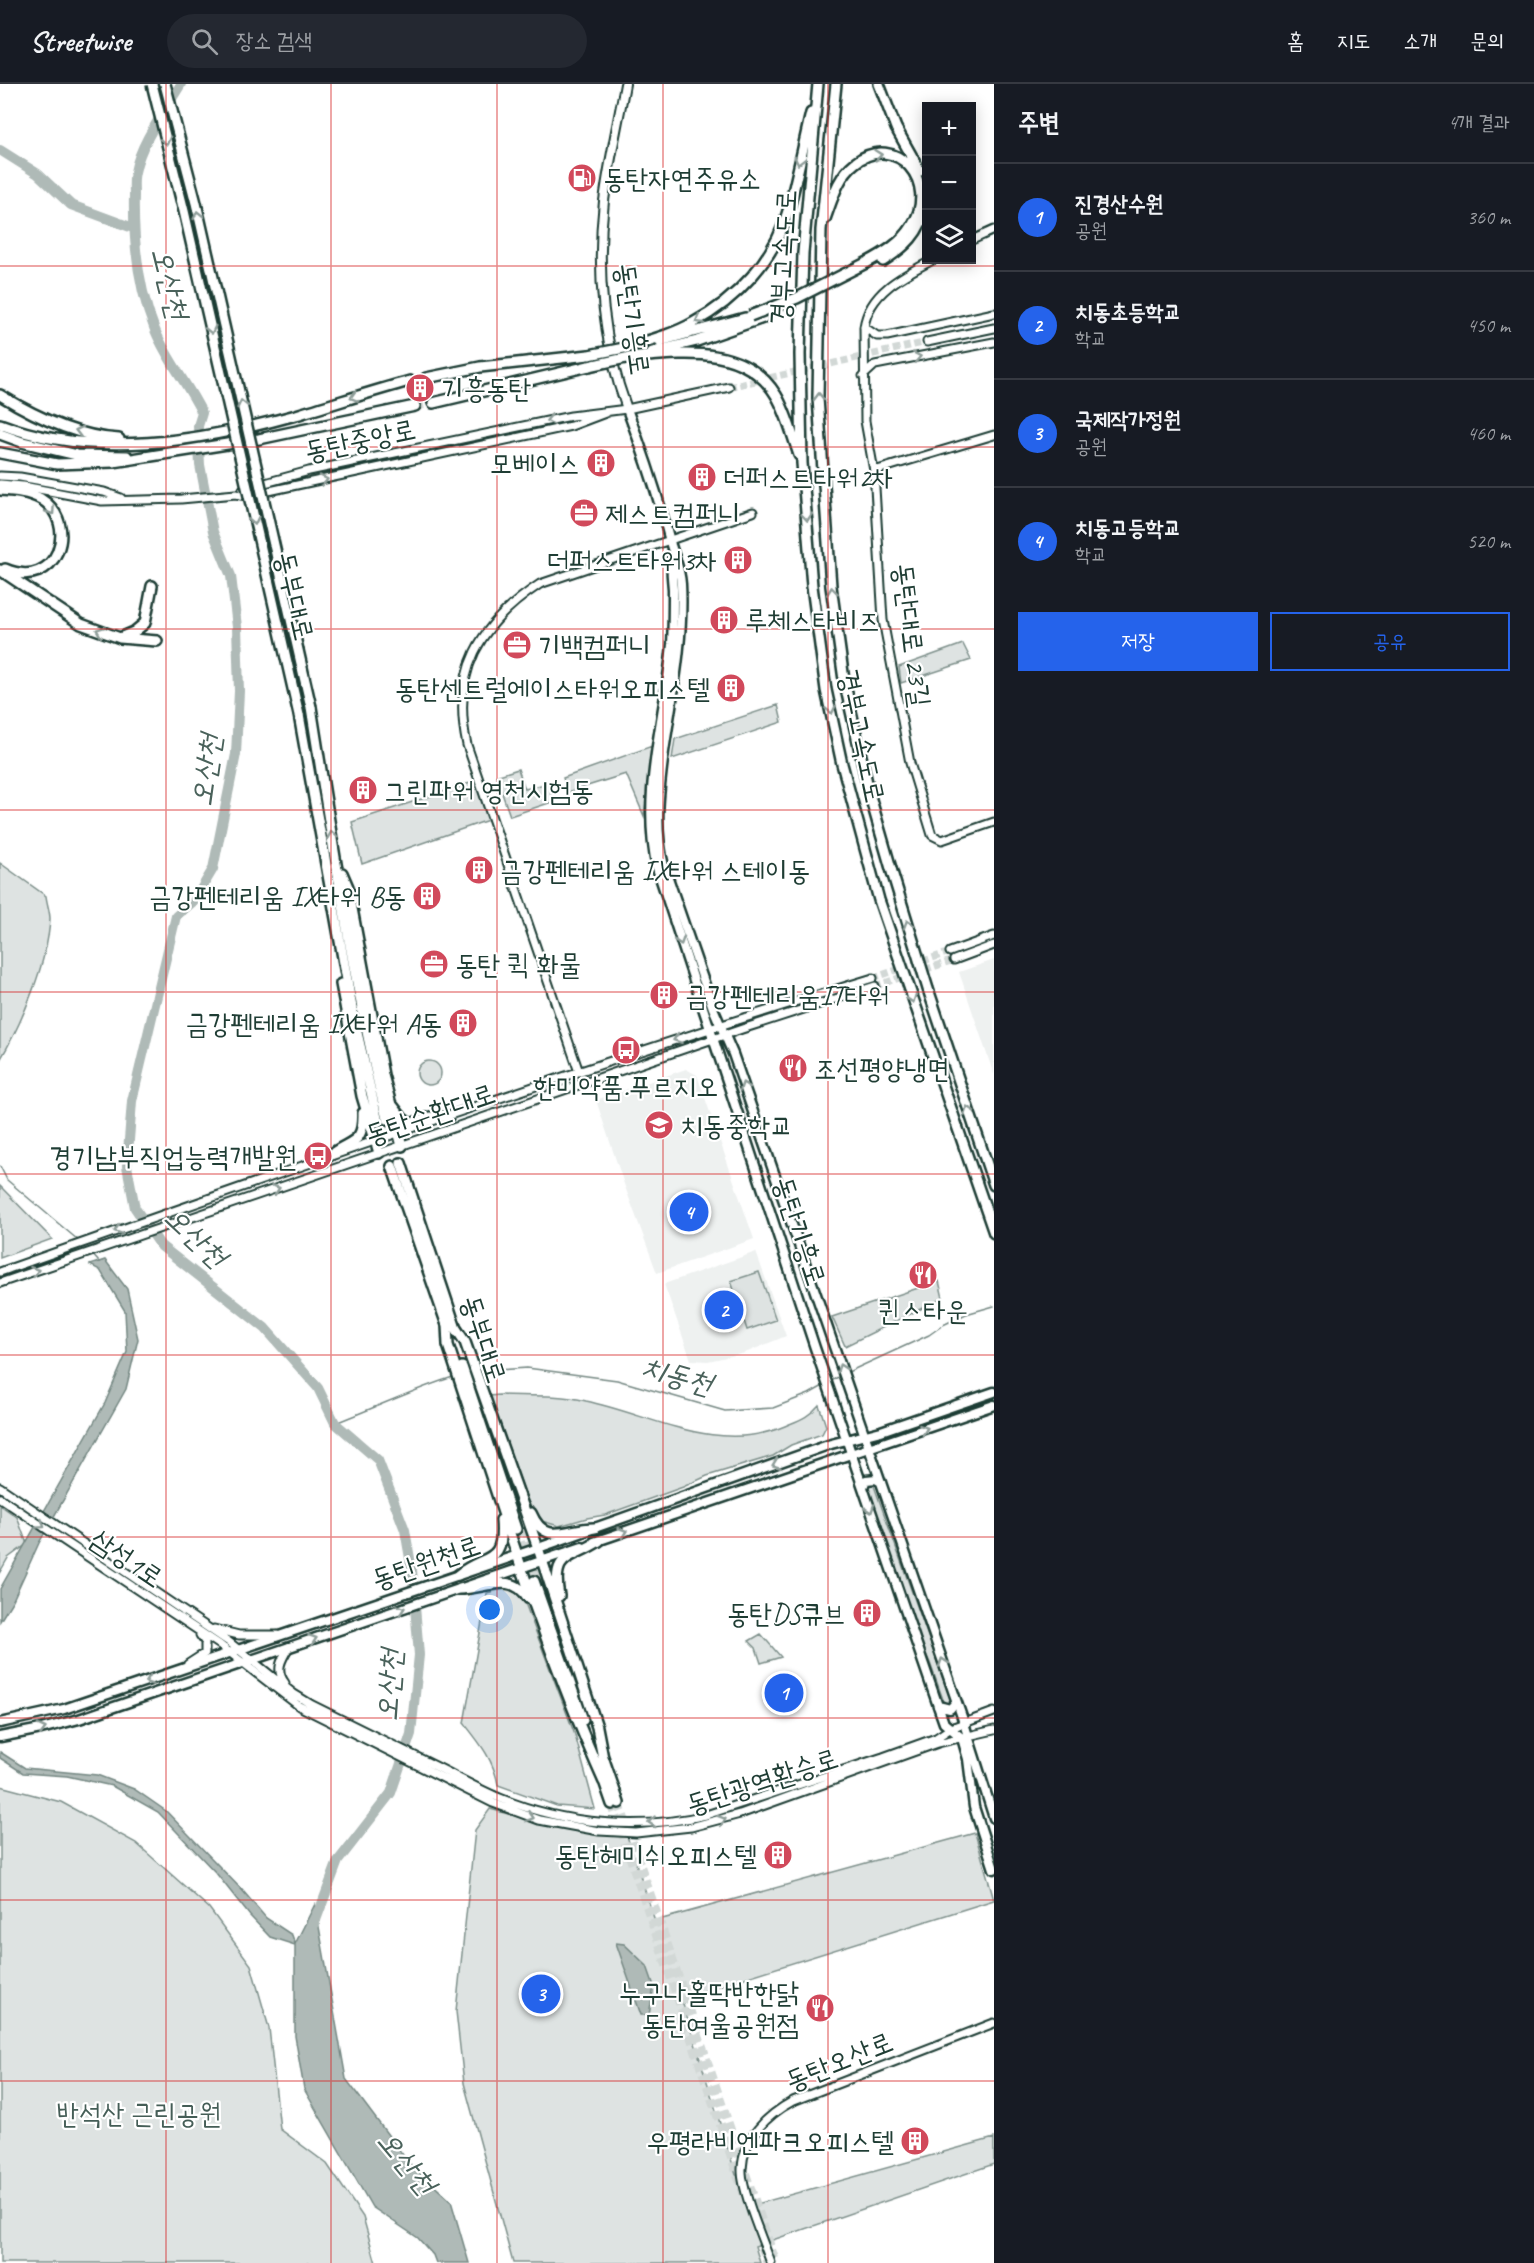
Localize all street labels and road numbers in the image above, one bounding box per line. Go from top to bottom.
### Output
street label: 경부고속도로 [762,189,804,325]
street label: 동탄기흥로 [608,261,658,377]
street label: 동탄중앙로 [301,411,419,469]
street label: 동부대로 [268,548,322,644]
street label: 동탄대로 23길 [886,561,938,709]
street label: 경부고속도로 [831,666,893,806]
street label: 동탄순환대로 [360,1075,500,1153]
street label: 동탄기흥로 [766,1172,834,1290]
street label: 동부대로 [453,1291,515,1387]
street label: 삼성1로 [84,1521,170,1595]
street label: 동탄원천로 [367,1527,485,1597]
street label: 동탄광역환승로 [682,1740,842,1822]
street label: 동탄오산로 [780,2024,898,2098]

